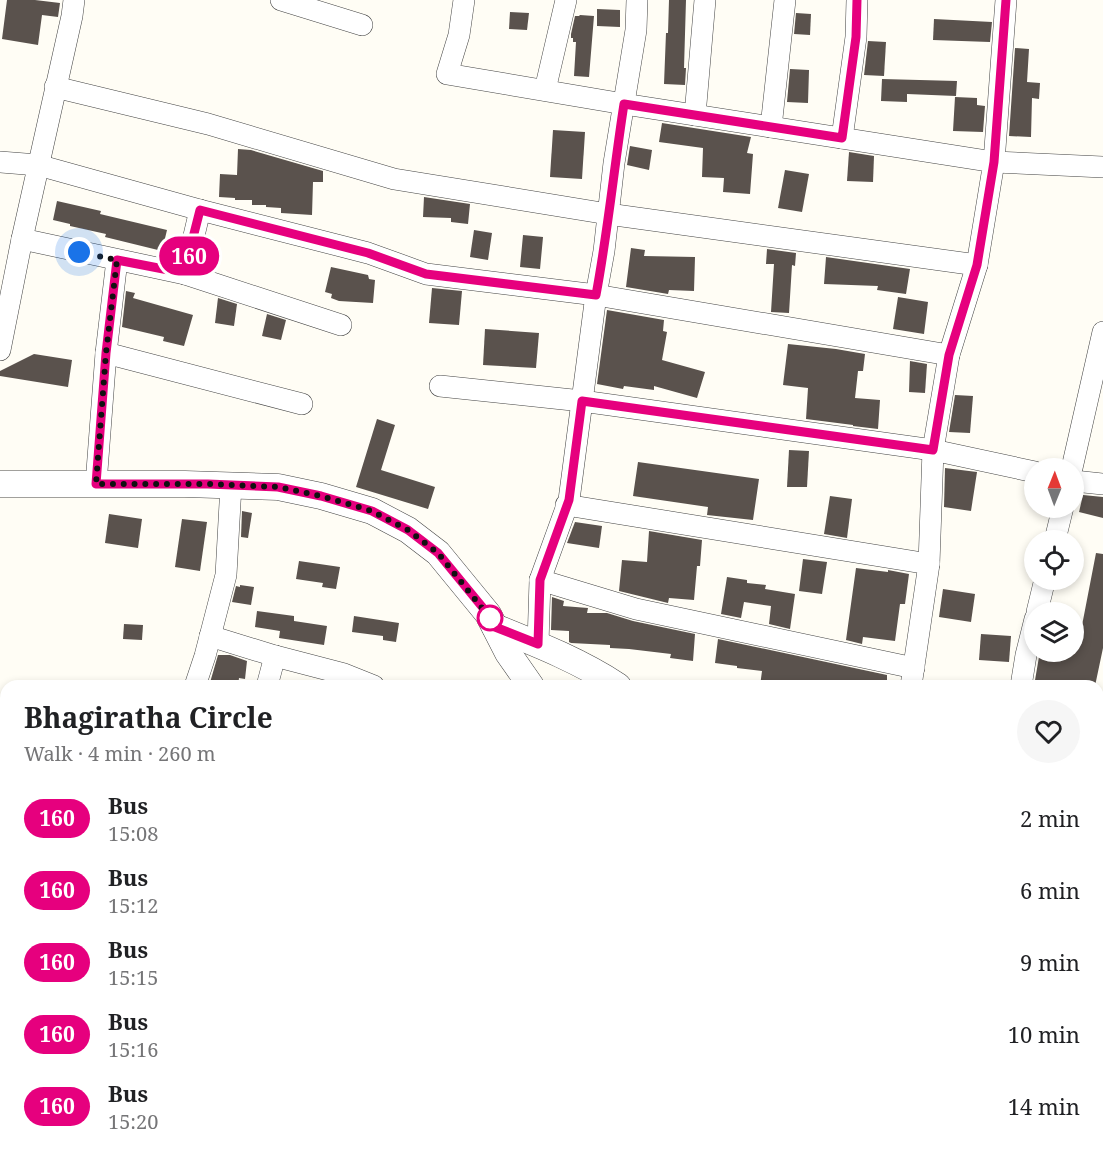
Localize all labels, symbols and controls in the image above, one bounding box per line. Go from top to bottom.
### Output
line badge: 160 [154,236,224,276]
your location [64,237,94,267]
text: 160 [171,242,207,270]
north arrow [1024,458,1084,518]
map controls [1024,458,1084,662]
button: locate [1024,530,1084,590]
button: layers [1024,602,1084,662]
unlabelled marker [477,605,503,631]
text: Bhagiratha Circle [24,698,273,736]
button: heart [1017,700,1080,763]
text: Walk · 4 min · 260 m [24,740,216,767]
text: Bus [108,790,148,820]
text: 2 min [1020,803,1080,833]
text: 160 [39,804,75,832]
text: 15:08 [108,820,158,847]
text: Bus [108,862,148,892]
text: 6 min [1020,875,1080,905]
text: 160 [39,876,75,904]
text: 15:12 [108,892,158,919]
text: Bus [108,934,148,964]
text: 9 min [1020,947,1080,977]
text: 160 [39,948,75,976]
text: 15:15 [108,964,158,991]
text: Bus [108,1006,148,1036]
text: 10 min [1008,1019,1080,1049]
text: 160 [39,1020,75,1048]
text: 15:16 [108,1036,158,1063]
text: Bus [108,1078,148,1108]
text: 14 min [1008,1091,1080,1121]
text: 160 [39,1092,75,1120]
text: 15:20 [108,1108,158,1135]

